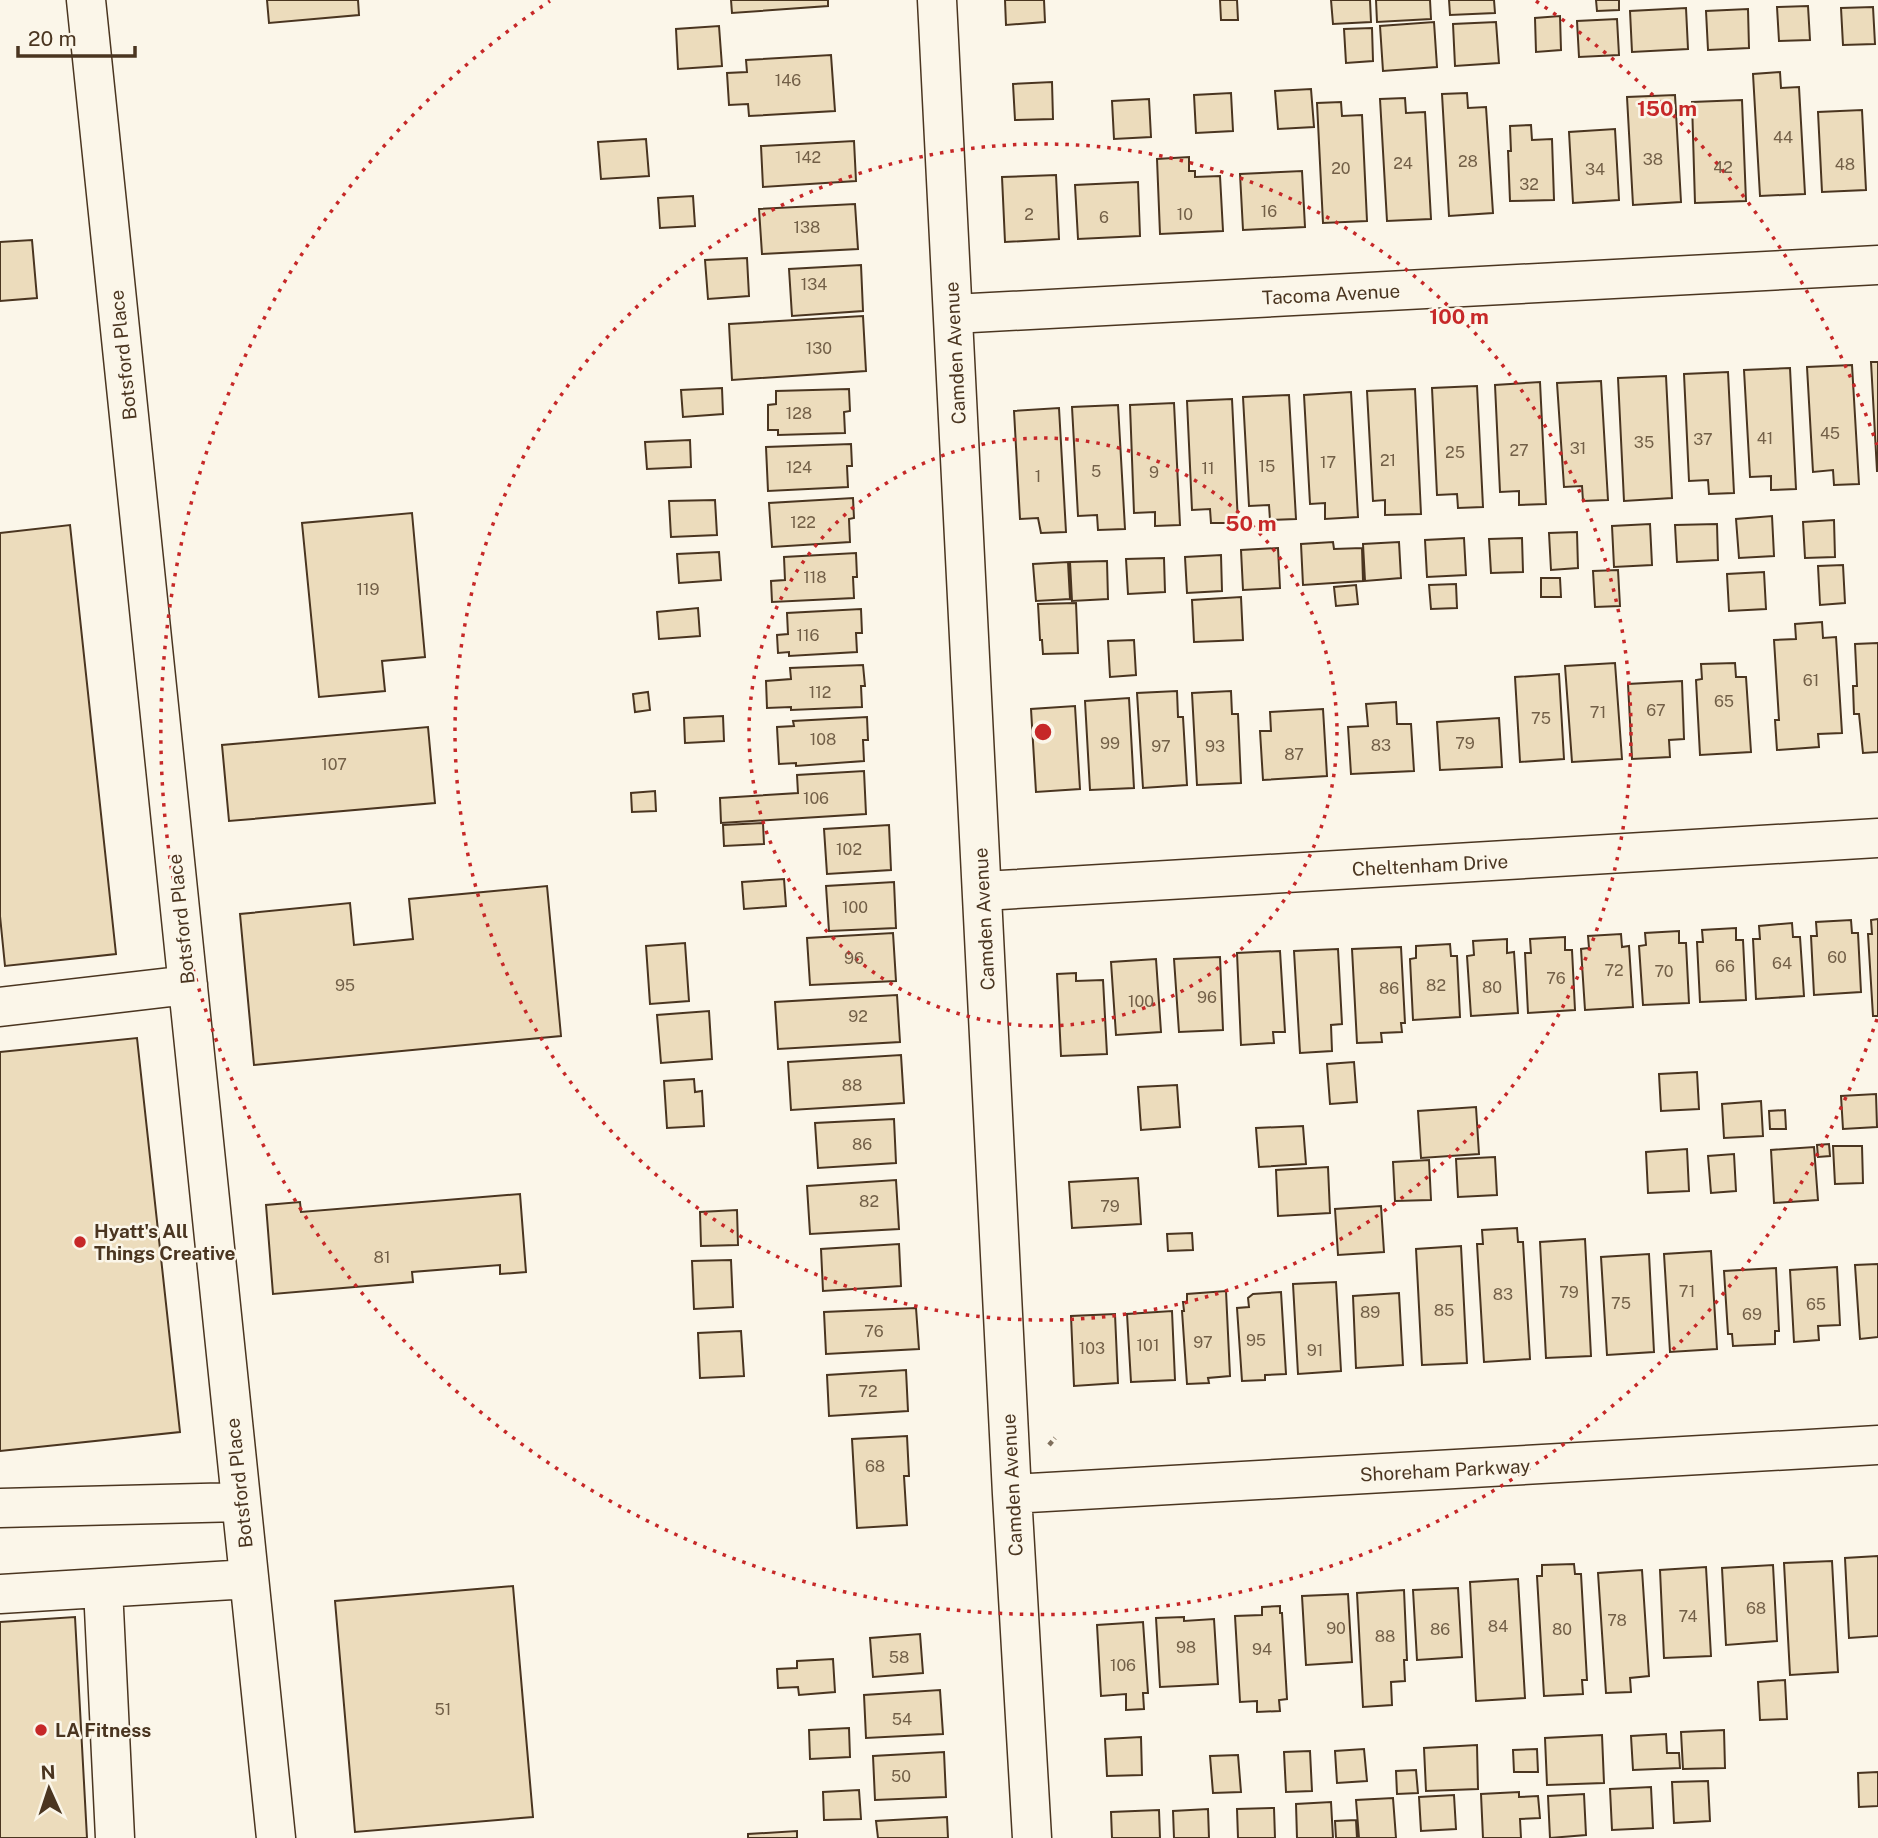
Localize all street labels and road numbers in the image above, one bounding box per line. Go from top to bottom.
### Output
street label: Tacoma Avenue [1261,279,1401,309]
street label: Camden Avenue [940,281,970,425]
street label: Botsford Place [105,289,141,421]
street label: Camden Avenue [969,847,999,991]
street label: Cheltenham Drive [1351,850,1509,880]
street label: Botsford Place [163,853,199,985]
street label: Camden Avenue [997,1413,1027,1557]
street label: Botsford Place [221,1417,257,1549]
street label: Shoreham Parkway [1359,1455,1531,1485]

